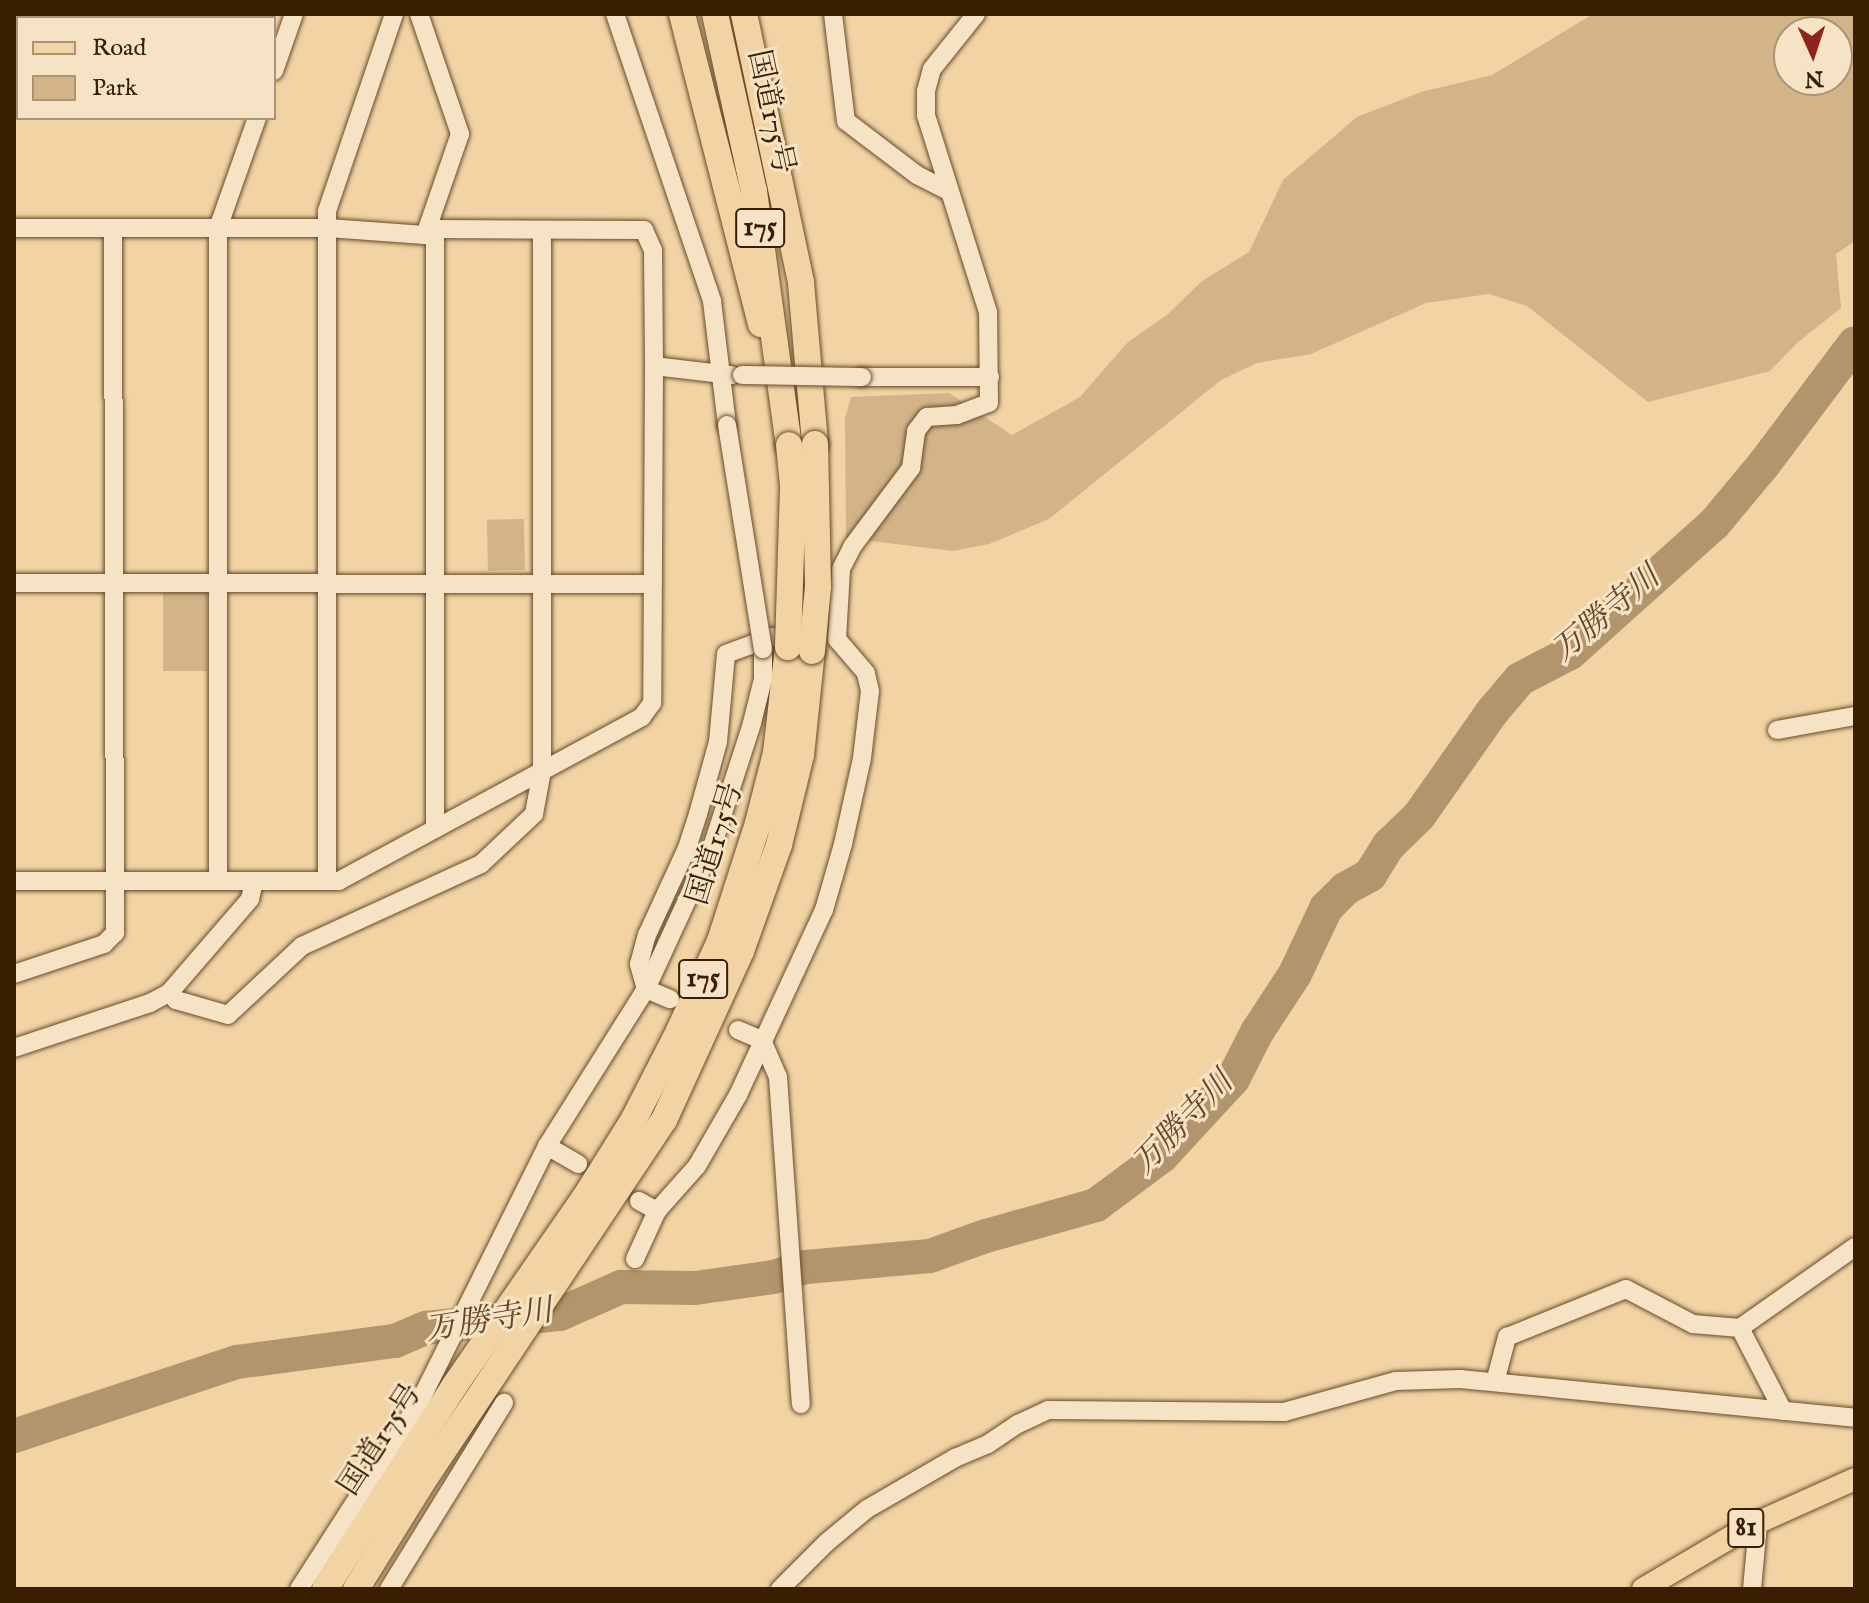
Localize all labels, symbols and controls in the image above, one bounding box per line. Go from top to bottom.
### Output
legend [16,16,276,120]
north arrow [1773,16,1853,96]
text: Road [92,33,146,64]
street label: 国道175号 [739,47,801,177]
text: N [1804,63,1824,92]
text: Park [92,73,138,104]
road number: 175 [734,204,786,252]
water label: 万勝寺川 [1546,559,1668,671]
street label: 国道175号 [680,778,752,910]
road number: 175 [677,955,729,1003]
water label: 万勝寺川 [1126,1065,1242,1183]
water label: 万勝寺川 [423,1293,555,1351]
street label: 国道175号 [332,1377,430,1503]
road number: 81 [1726,1504,1766,1552]

